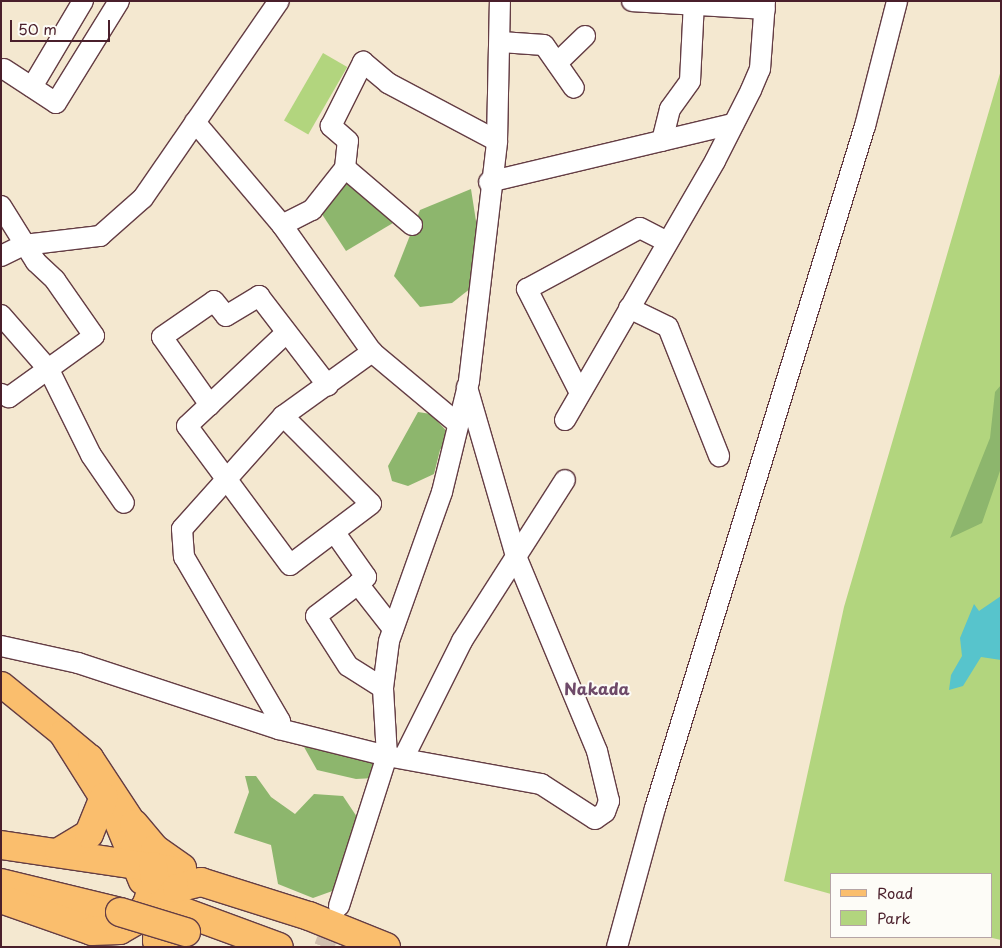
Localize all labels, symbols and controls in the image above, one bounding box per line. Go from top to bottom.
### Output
scale bar [12,10,112,42]
text: 50 m [18,17,57,40]
district label: Nakada [564,678,630,698]
legend [830,873,992,938]
text: Road [877,881,913,904]
text: Park [877,906,911,929]

